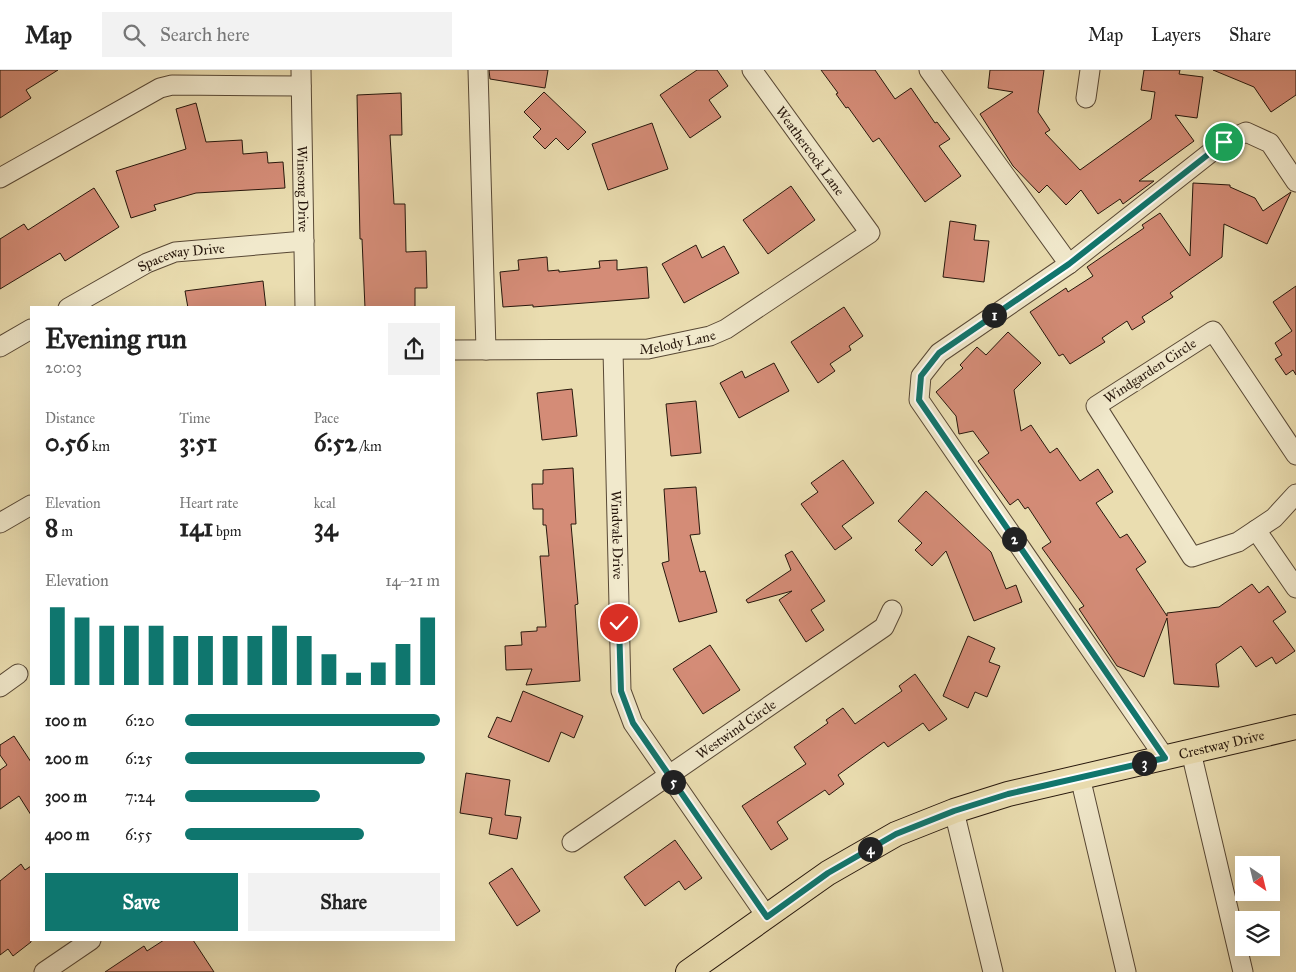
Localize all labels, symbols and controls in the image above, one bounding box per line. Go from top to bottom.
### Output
search box [102,12,452,57]
text: Map [25,20,72,50]
icon: search [120,21,148,49]
text: Search here [160,23,250,46]
text: Map [1088,24,1123,46]
text: Layers [1151,24,1201,46]
text: Share [1229,24,1271,46]
street label: Weathercock Lane [772,103,848,199]
pin [1203,121,1245,163]
icon: arrive [1210,128,1238,156]
street label: Winsong Drive [294,146,312,233]
street label: Spaceway Drive [134,239,226,275]
pin: 1 [982,302,1006,328]
text: 1 [992,307,997,324]
text: Evening run [45,321,187,356]
button: share [388,323,440,375]
street label: Melody Lane [639,326,718,358]
street label: Windgarden Circle [1101,335,1200,407]
text: 20:03 [45,358,82,377]
text: Distance [45,410,95,427]
text: Time [179,410,210,427]
text: Pace [314,410,339,427]
text: 0.56 [45,427,89,458]
text: 3:51 [179,427,217,458]
text: 6:52 [314,427,357,458]
text: km [89,438,110,455]
text: /km [357,438,382,455]
street label: Windvale Drive [608,490,627,580]
text: Elevation [45,495,101,512]
text: Heart rate [179,495,238,512]
text: kcal [314,495,336,512]
text: 8 [45,512,58,543]
text: 141 [179,512,213,543]
text: 34 [314,512,338,543]
text: m [58,523,73,540]
text: bpm [213,523,242,540]
pin: 2 [1002,526,1026,552]
text: 2 [1011,531,1018,548]
text: Elevation [45,571,109,590]
text: 14–21 m [385,571,440,590]
pin [598,602,640,644]
icon: check [605,609,633,637]
street label: Westwind Circle [693,695,779,763]
text: 100 m [45,711,87,730]
text: 6:20 [125,711,154,730]
street label: Crestway Drive [1177,726,1266,763]
text: 200 m [45,749,88,768]
text: 6:25 [125,749,152,768]
pin: 3 [1132,750,1156,776]
text: 3 [1142,755,1147,772]
pin: 5 [660,770,686,794]
text: 5 [670,774,677,791]
text: 300 m [45,787,87,806]
text: 7:24 [125,787,154,806]
text: 400 m [45,825,89,844]
text: 6:55 [125,825,152,844]
pin: 4 [858,836,882,862]
text: 4 [867,841,874,858]
north arrow [1235,856,1280,901]
map controls [1235,856,1280,956]
button: Save [45,873,238,931]
button: Share [248,873,440,931]
button: layers [1235,911,1280,956]

